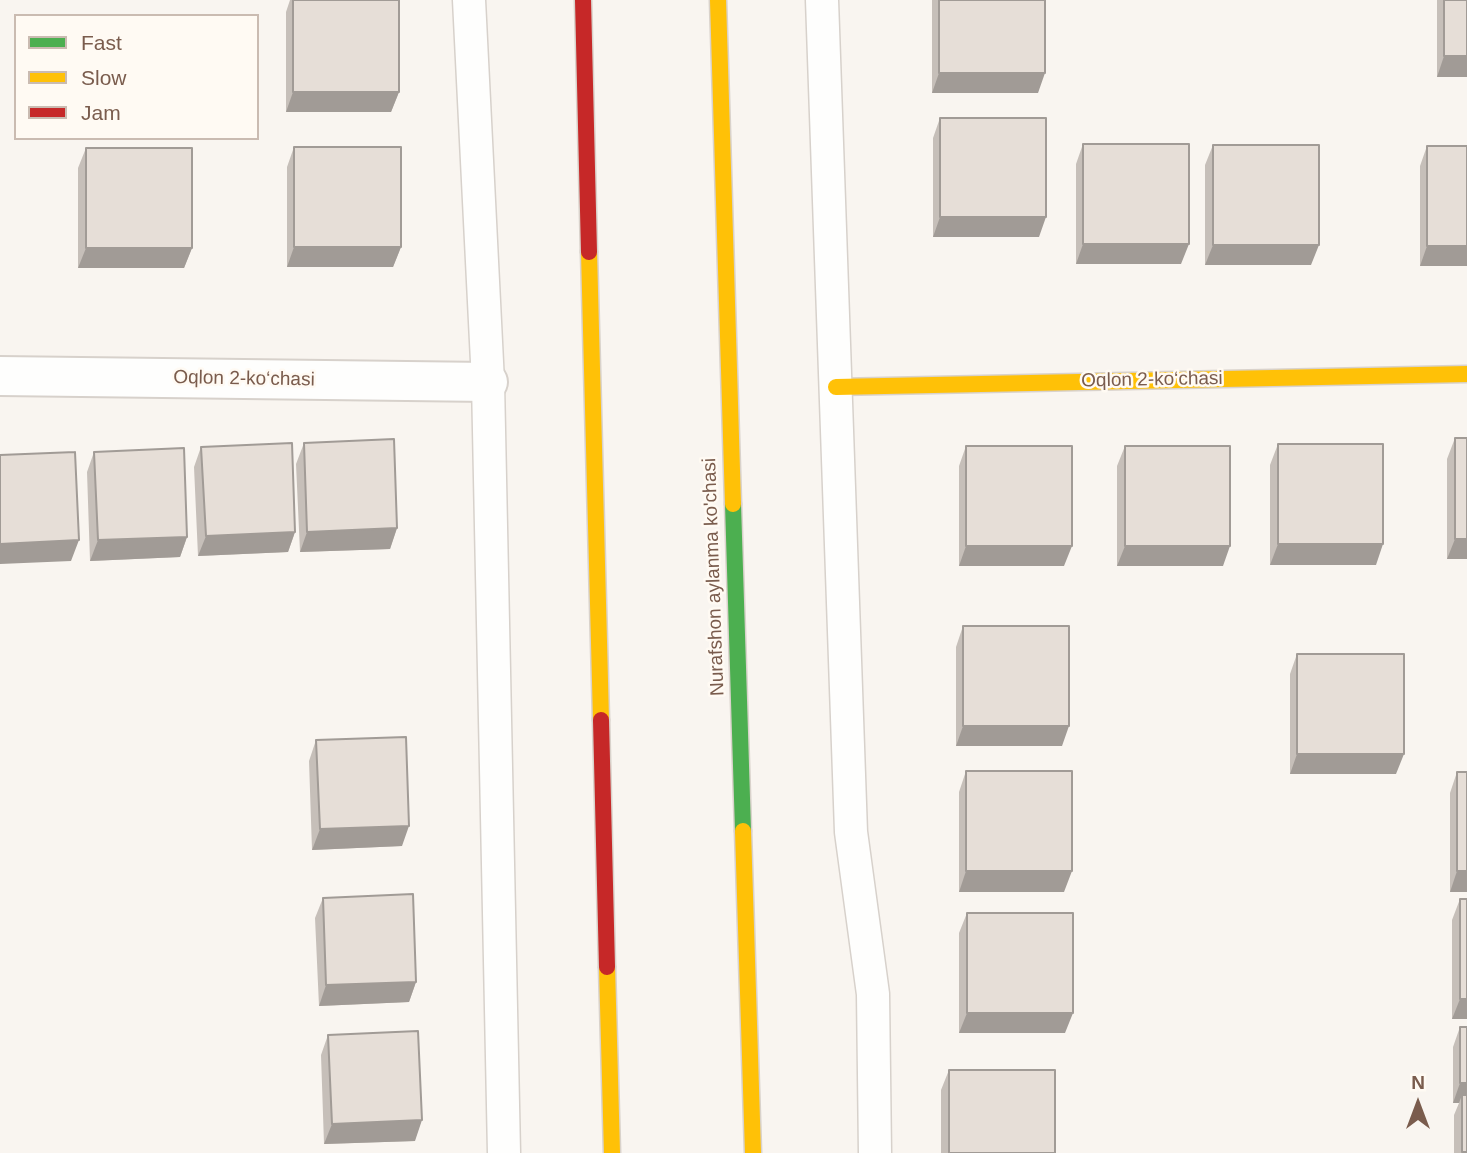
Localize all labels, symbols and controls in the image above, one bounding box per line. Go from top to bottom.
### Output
legend [14,14,259,140]
text: Fast [81,31,122,54]
text: Slow [81,66,127,89]
text: Jam [81,101,121,124]
street label: Oqlon 2-ko‘chasi [173,366,315,392]
street label: Oqlon 2-ko‘chasi [1081,367,1223,393]
street label: Nurafshon aylanma ko'chasi [698,458,730,696]
north arrow [1383,1069,1453,1139]
text: N [1411,1072,1425,1093]

